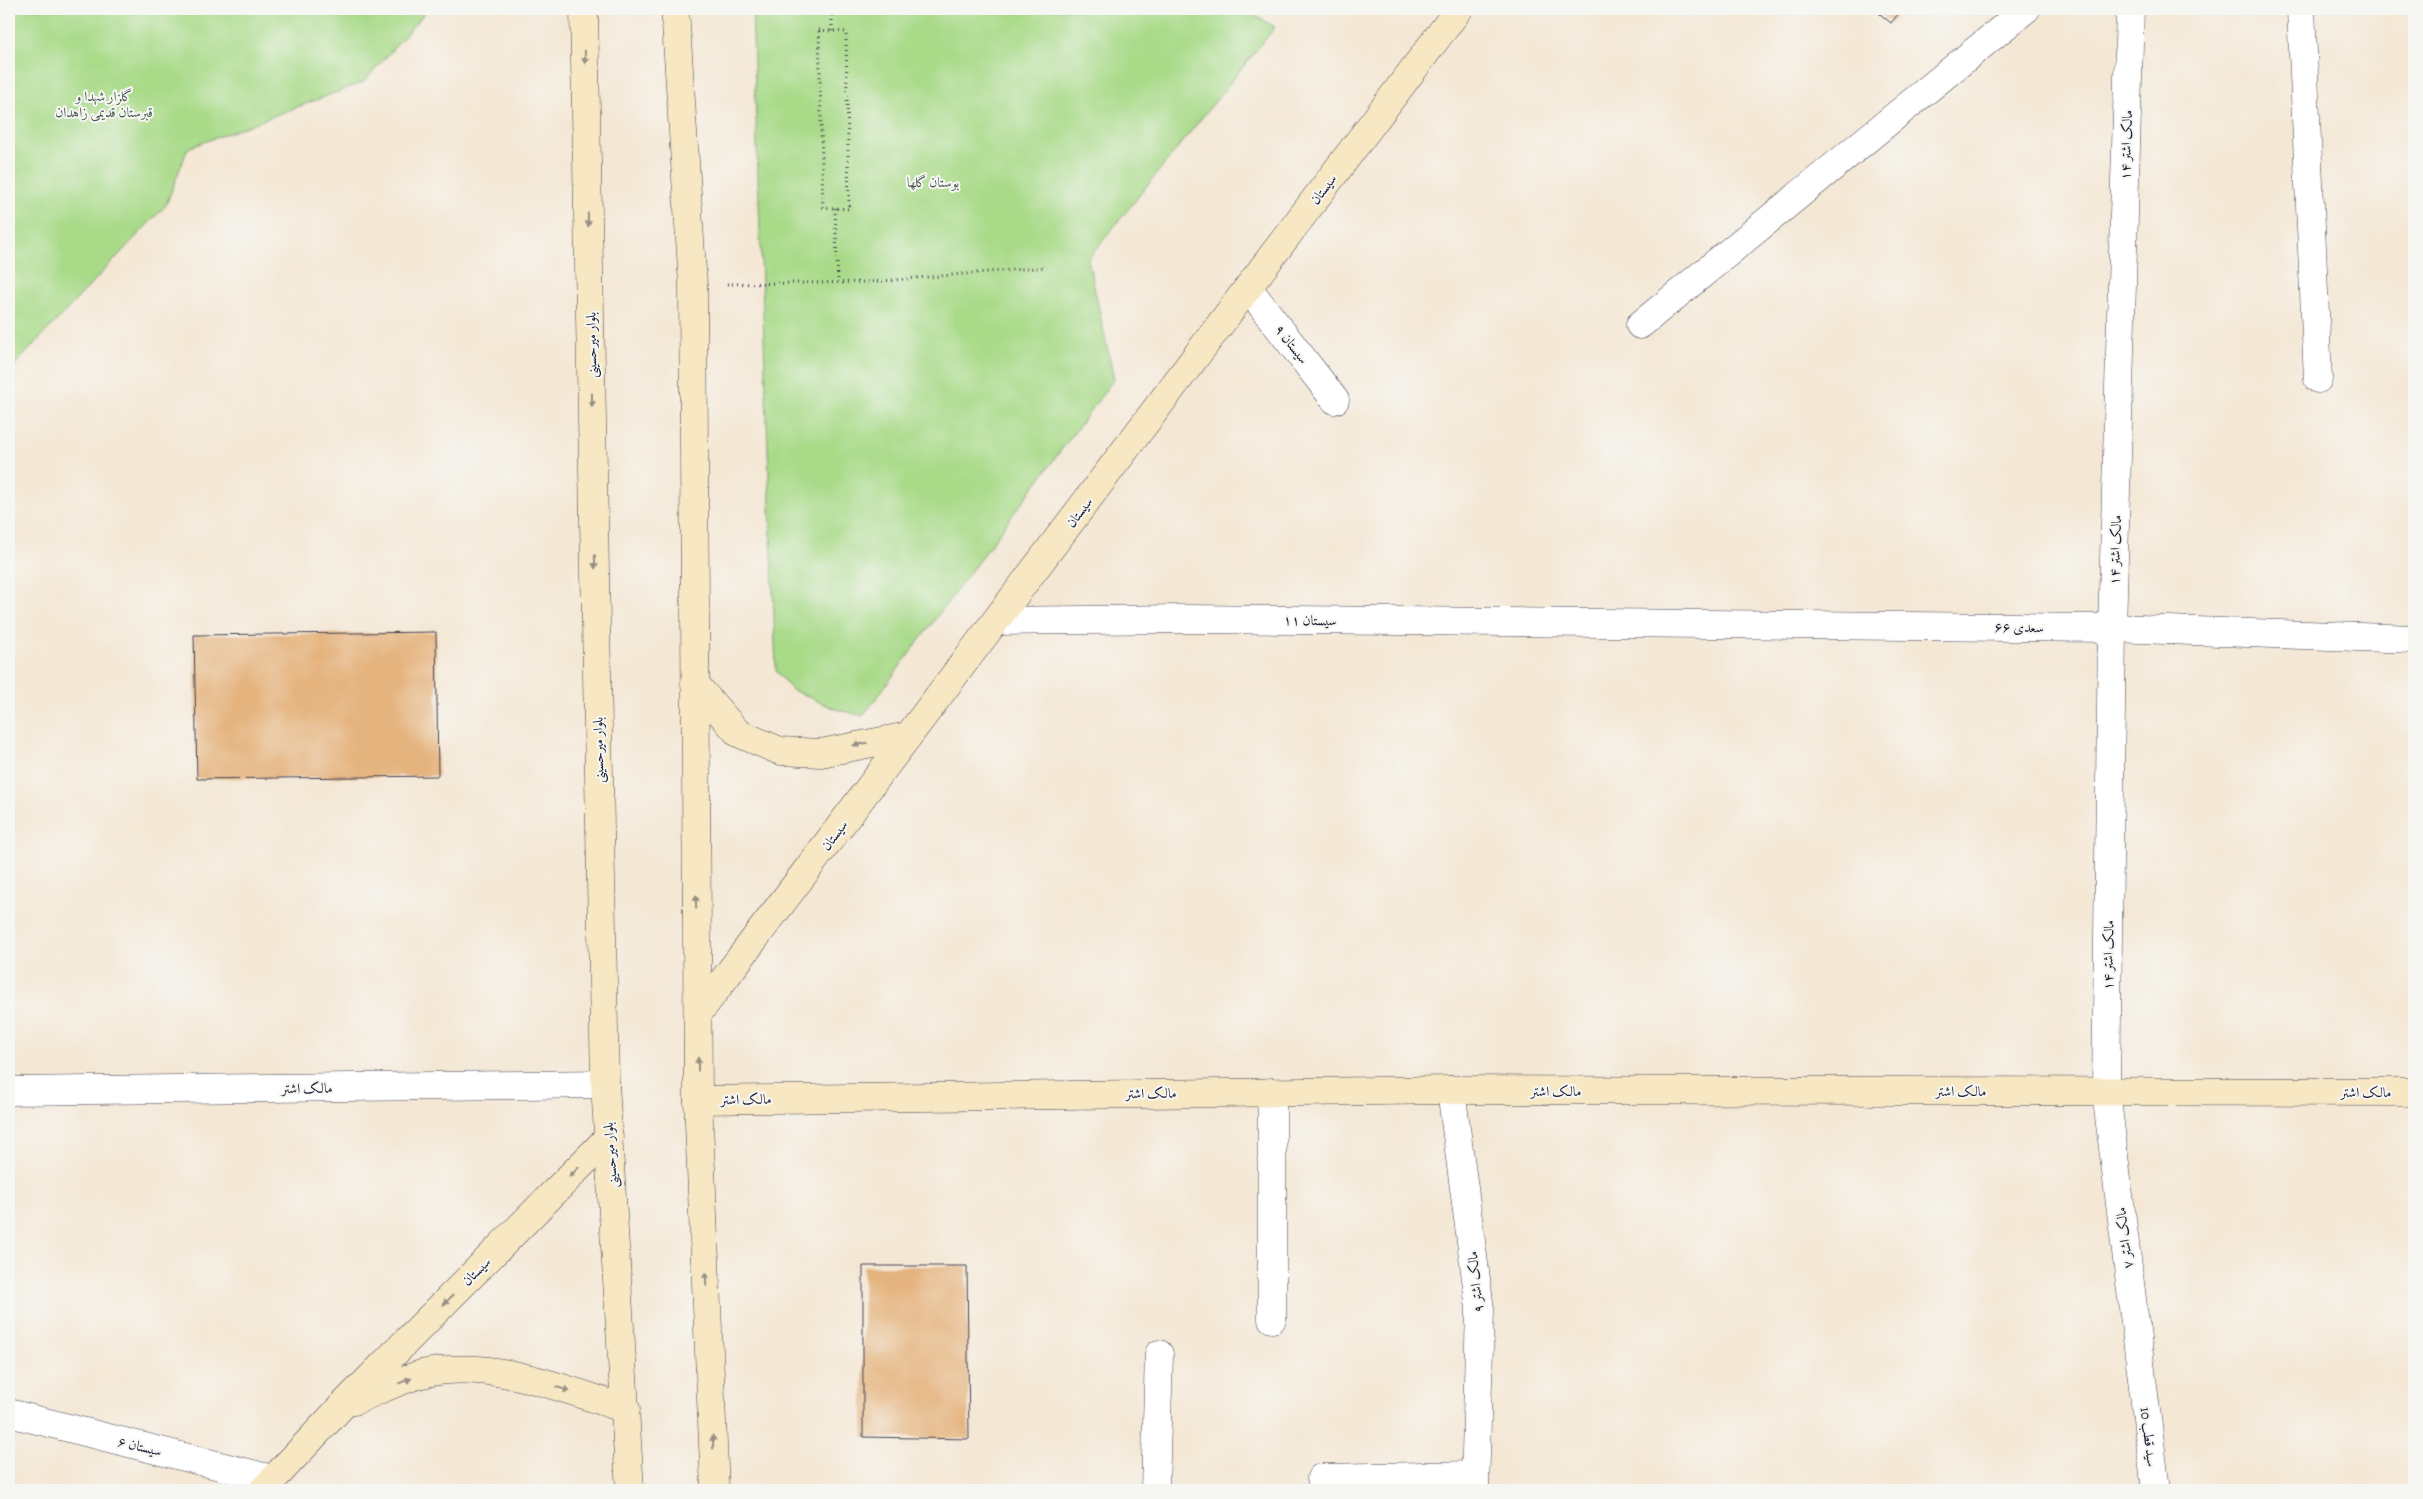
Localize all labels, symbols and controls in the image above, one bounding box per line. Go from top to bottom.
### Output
one-way arrow [581,50,589,66]
park label: گلزار شهدا و قبرستان قدیمی زاهدان [55,87,153,122]
street label: مالک اشتر ۱۴ [2116,110,2137,180]
street label: سیستان [1306,170,1341,209]
park label: بوستان گلها [907,173,960,192]
one-way arrow [584,212,592,228]
street label: بلوار میرحسینی [581,312,602,378]
street label: سیستان ۹ [1270,321,1313,368]
one-way arrow [588,392,596,408]
street label: سیستان [1062,493,1097,532]
street label: مالک اشتر ۱۴ [2105,515,2126,585]
one-way arrow [591,555,599,571]
street label: سیستان ۱۱ [1283,611,1337,630]
street label: سعدی ۶۶ [1994,618,2044,637]
street label: بلوار میرحسینی [588,717,609,783]
one-way arrow [853,740,868,748]
street label: سیستان [817,816,852,855]
one-way arrow [692,894,700,910]
street label: مالک اشتر ۱۴ [2098,920,2119,990]
one-way arrow [694,1056,702,1072]
street label: مالک اشتر [279,1079,333,1098]
street label: مالک اشتر [1529,1082,1582,1101]
street label: مالک اشتر [1934,1082,1987,1101]
street label: مالک اشتر [2339,1083,2392,1102]
street label: مالک اشتر [1123,1084,1177,1103]
street label: مالک اشتر [718,1090,772,1109]
street label: بلوار میرحسینی [599,1121,622,1189]
one-way arrow [569,1166,581,1178]
street label: مالک اشتر ۷ [2111,1206,2138,1270]
street label: مالک اشتر ۹ [1463,1250,1488,1314]
street label: سیستان [458,1253,495,1290]
one-way arrow [701,1271,709,1287]
one-way arrow [442,1293,454,1305]
one-way arrow [398,1377,413,1385]
one-way arrow [556,1386,571,1393]
street label: سید قطب 10 [2135,1406,2162,1468]
street label: سیستان ۶ [116,1432,164,1461]
one-way arrow [708,1433,716,1449]

